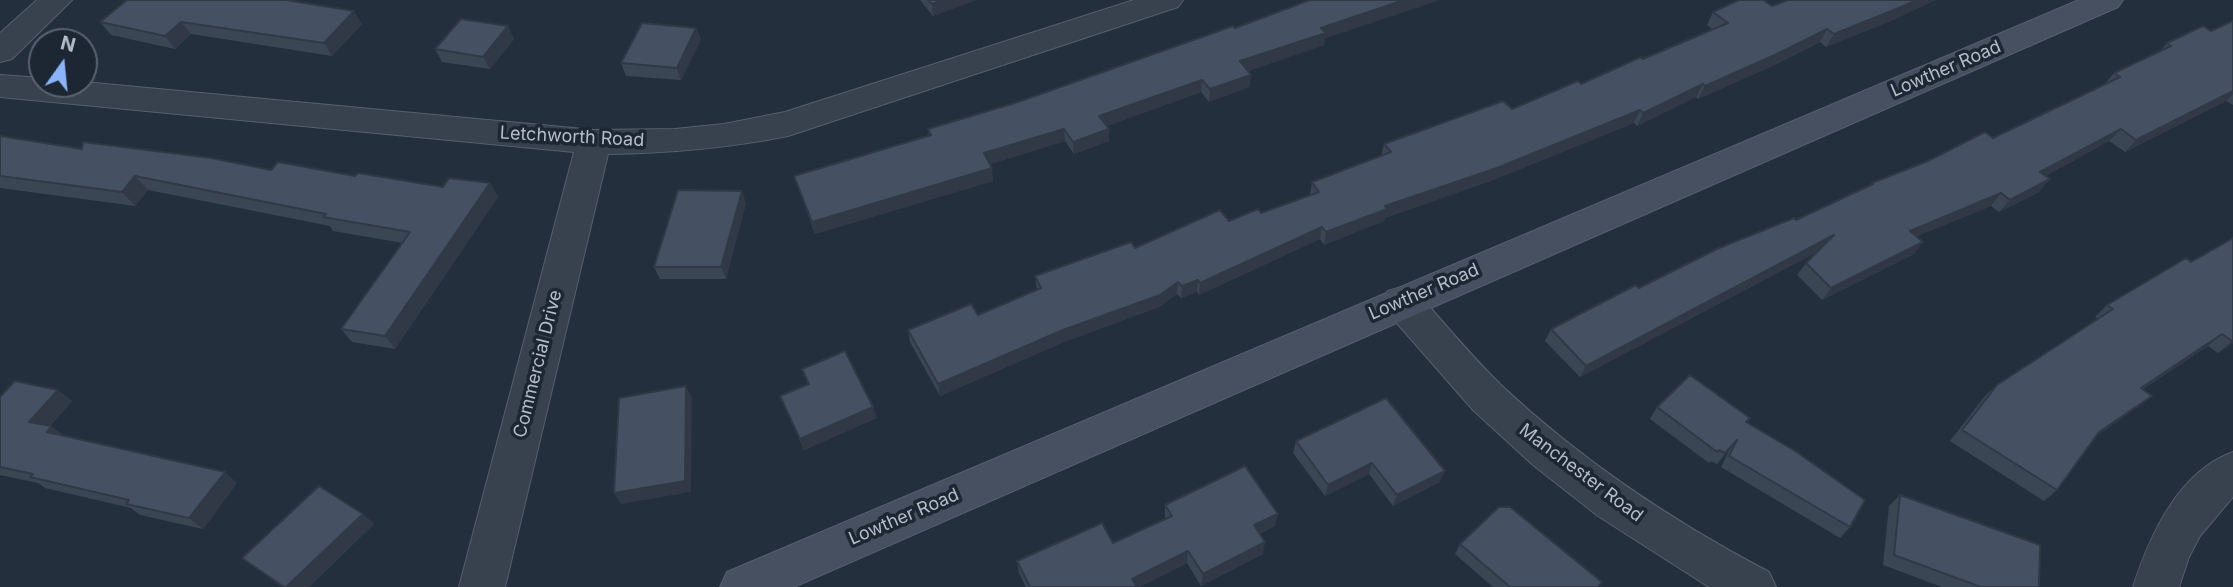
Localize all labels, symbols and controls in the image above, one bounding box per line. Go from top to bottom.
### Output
north arrow [28,28,98,98]
text: N [58,31,78,57]
street label: Lowther Road [1888,36,2004,102]
street label: Letchworth Road [499,122,645,152]
street label: Lowther Road [1366,259,1482,325]
street label: Commercial Drive [509,288,567,440]
street label: Manchester Road [1515,419,1647,527]
street label: Lowther Road [846,484,962,550]

